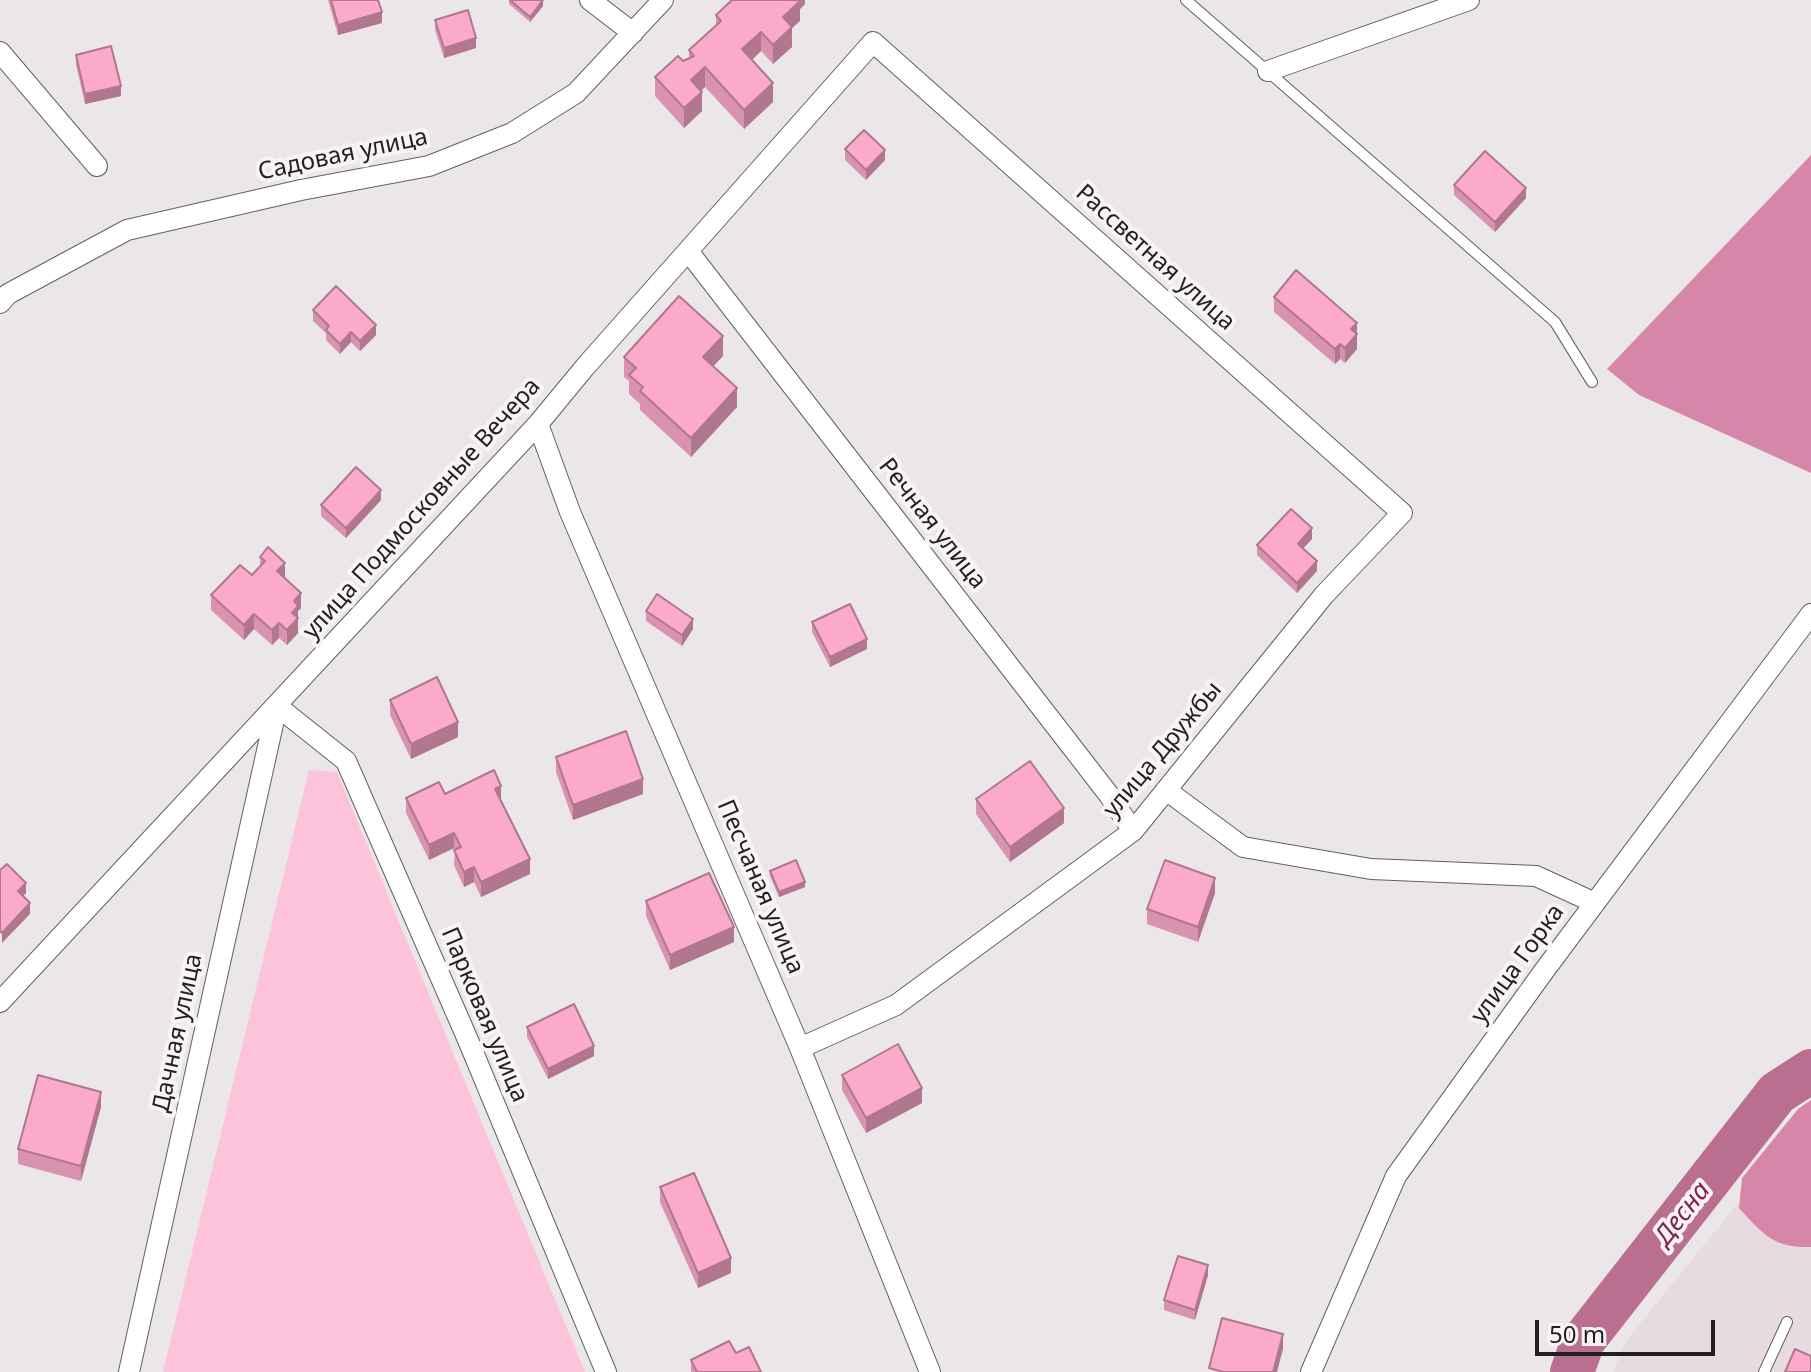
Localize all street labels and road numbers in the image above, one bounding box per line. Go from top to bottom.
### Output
street label: Садовая улица [256,123,430,187]
street label: Рассветная улица [1069,179,1241,337]
street label: улица Подмосковные Вечера [297,373,547,645]
street label: Речная улица [872,453,992,595]
street label: улица Дружбы [1098,676,1228,824]
street label: Песчаная улица [710,796,810,978]
street label: улица Горка [1465,899,1571,1029]
street label: Парковая улица [434,923,534,1107]
street label: Дачная улица [147,951,209,1115]

